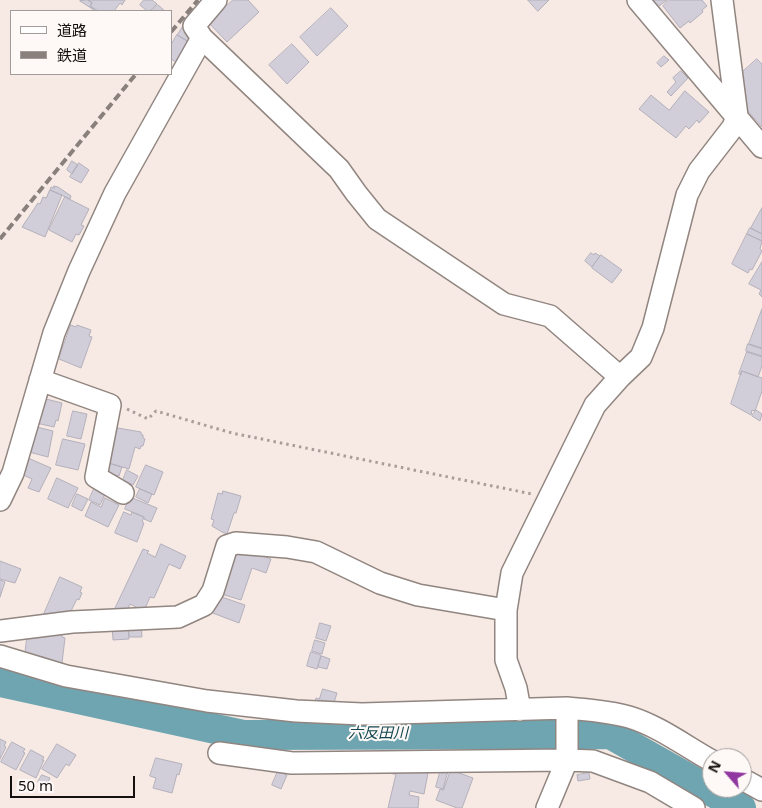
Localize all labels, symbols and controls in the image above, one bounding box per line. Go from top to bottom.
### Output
legend [10,10,172,75]
text: 道路 [57,20,87,40]
text: 鉄道 [57,45,87,65]
water label: 六反田川 [348,725,408,743]
north arrow [702,748,752,798]
text: N [703,757,725,776]
scale bar [12,766,138,798]
text: 50 m [18,775,53,795]

